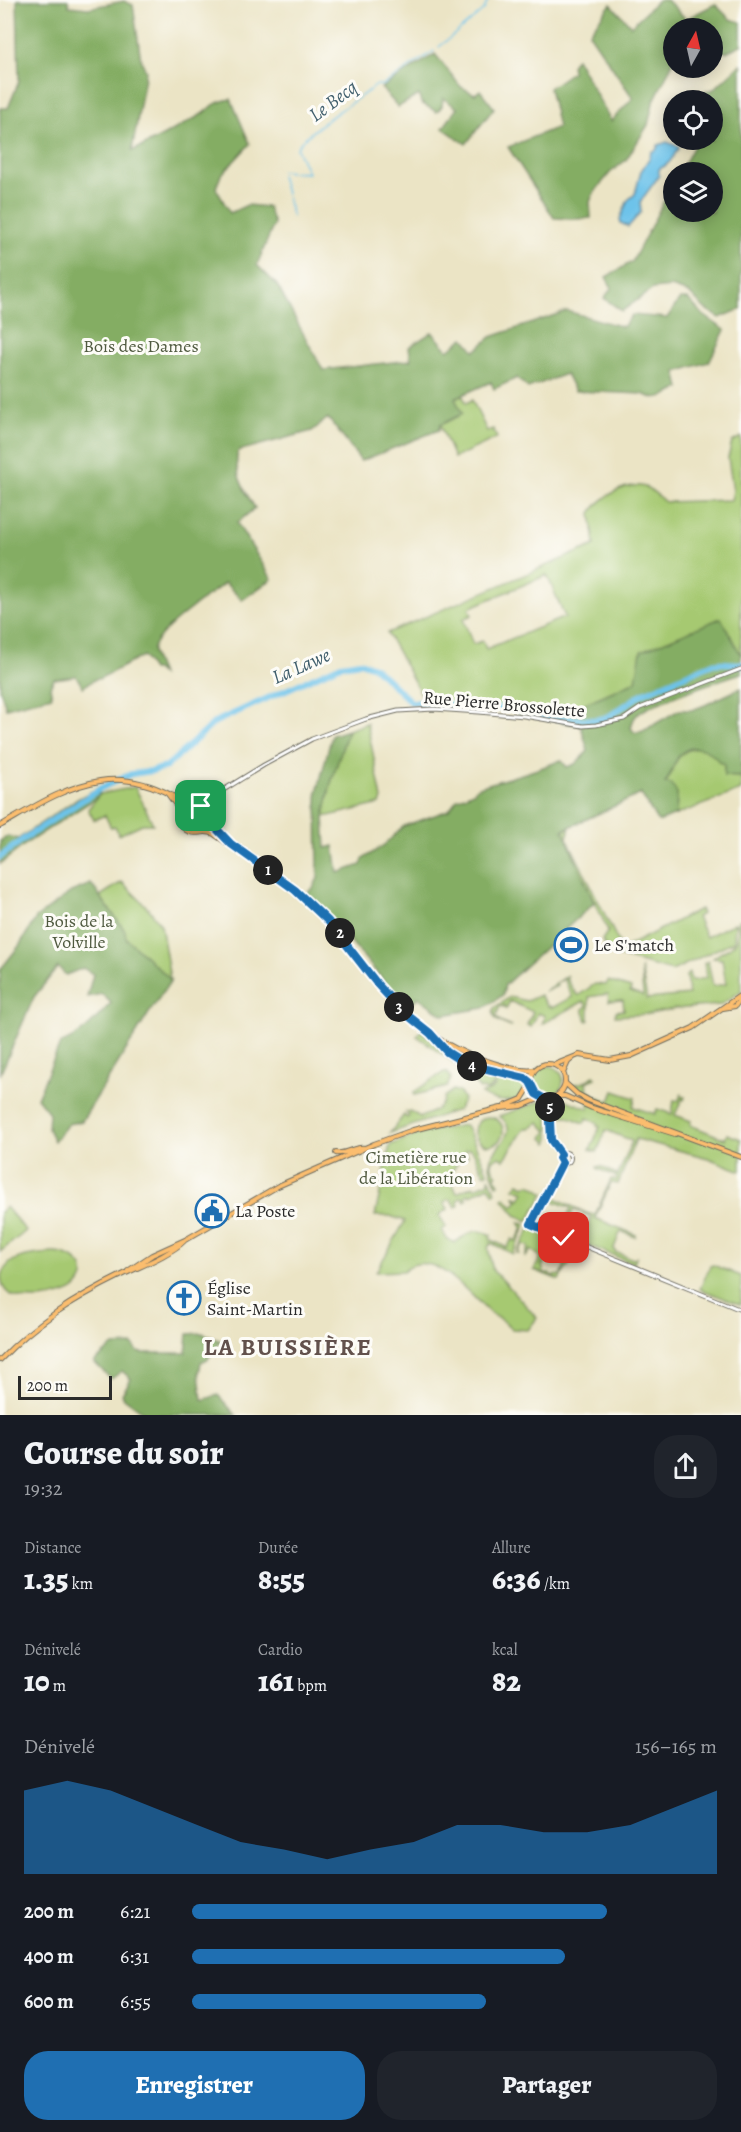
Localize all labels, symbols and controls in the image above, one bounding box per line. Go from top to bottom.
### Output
north arrow [663,18,723,78]
map controls [663,18,723,222]
water label: Le Becq [303,74,363,128]
button: locate [663,90,723,150]
button: layers [663,162,723,222]
park label: Bois des Dames [83,334,199,358]
water label: La Lawe [268,641,334,691]
street label: Rue Pierre Brossolette [422,685,586,723]
pin [175,780,226,831]
icon: arrive [184,789,217,822]
pin: 1 [253,855,283,885]
text: 1 [265,859,271,881]
park label: Bois de la Volville [44,909,114,954]
pin: 2 [325,918,355,948]
text: 2 [336,922,344,944]
sports icon: Le S'match [553,927,589,963]
place label: Le S'match [594,933,674,957]
pin: 3 [384,992,414,1022]
text: 3 [396,996,402,1018]
pin: 4 [457,1051,487,1081]
text: 4 [468,1055,476,1077]
pin: 5 [535,1092,565,1122]
text: 5 [547,1096,553,1118]
park label: Cimetière rue de la Libération [359,1145,473,1190]
public building icon: La Poste [194,1193,230,1229]
place label: La Poste [235,1199,295,1223]
pin [538,1212,589,1263]
icon: check [547,1221,580,1254]
place label: Église Saint-Martin [207,1276,303,1321]
church icon: Église Saint-Martin [166,1280,202,1316]
district label: LA BUISSIÈRE [204,1331,372,1363]
scale bar [18,1373,112,1400]
text: 200 m [27,1375,68,1397]
text: Course du soir [24,1430,224,1475]
button: share [654,1435,717,1498]
text: 19:32 [24,1475,63,1502]
text: Distance [24,1537,81,1559]
text: Durée [258,1537,298,1559]
text: Allure [492,1537,531,1559]
text: 1.35 [24,1559,69,1599]
text: 8:55 [258,1559,305,1599]
text: 6:36 [492,1559,540,1599]
text: km [69,1573,93,1595]
text: /km [540,1573,570,1595]
text: Dénivelé [24,1639,81,1661]
text: Cardio [258,1639,303,1661]
text: kcal [492,1639,518,1661]
text: 10 [24,1661,50,1701]
text: 161 [258,1661,294,1701]
text: 82 [492,1661,521,1701]
text: m [50,1675,66,1697]
text: bpm [294,1675,327,1697]
text: Dénivelé [24,1733,95,1760]
text: 156–165 m [635,1733,717,1760]
text: 200 m [24,1898,74,1925]
text: 6:21 [120,1898,150,1925]
text: 400 m [24,1943,74,1970]
text: 6:31 [120,1943,149,1970]
text: 600 m [24,1988,74,2015]
text: 6:55 [120,1988,151,2015]
button: Enregistrer [24,2051,365,2120]
button: Partager [377,2051,717,2120]

